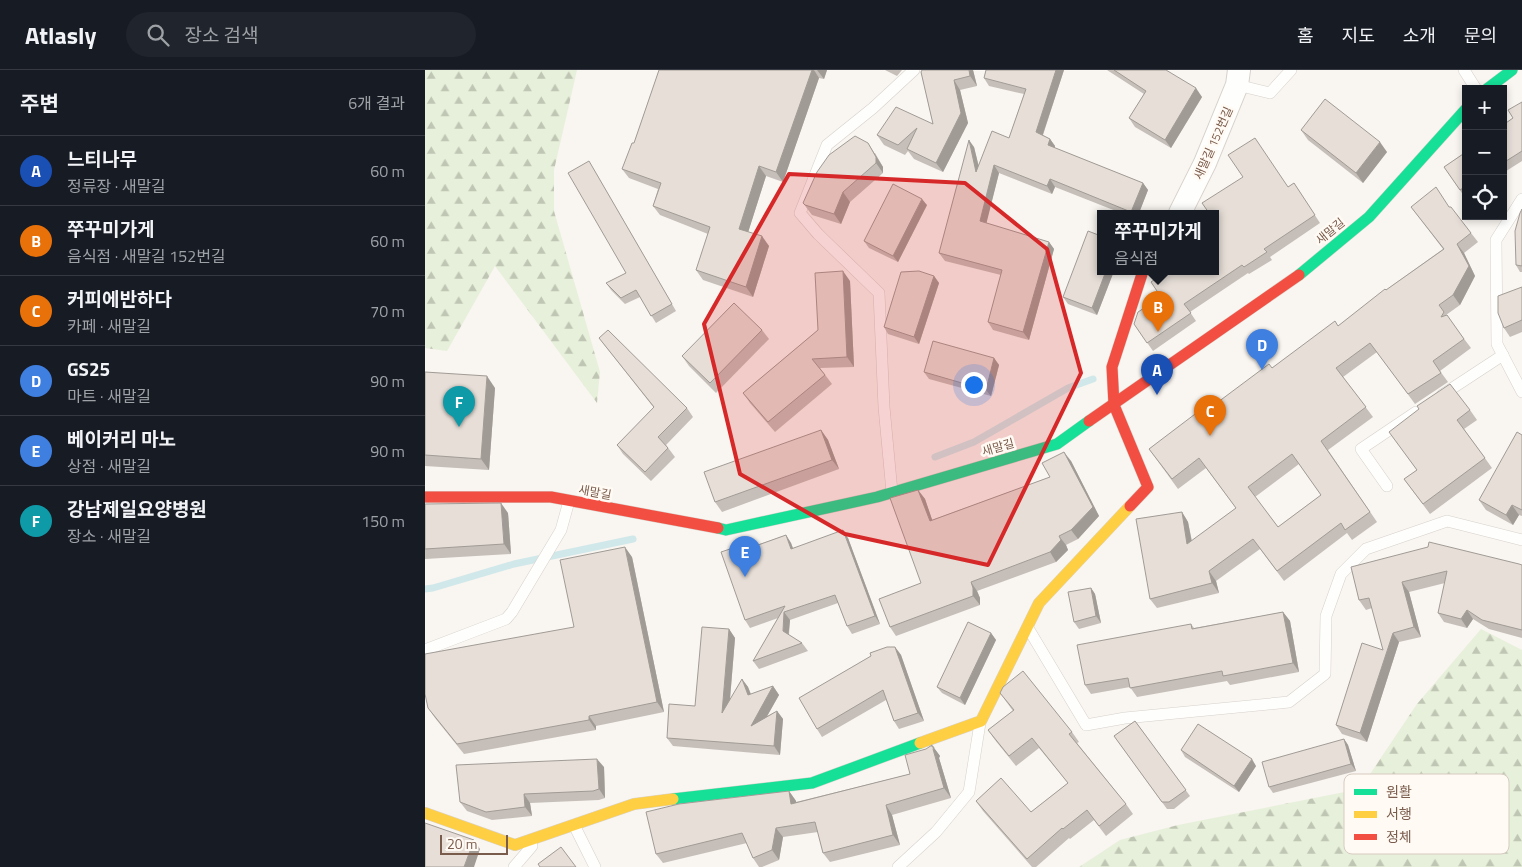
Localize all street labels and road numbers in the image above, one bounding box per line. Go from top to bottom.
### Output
street label: 새말길 152번길 [1188,104,1238,182]
street label: 새말길 [1311,213,1349,249]
street label: 새말길 [979,433,1017,461]
street label: 새말길 [577,480,613,504]

